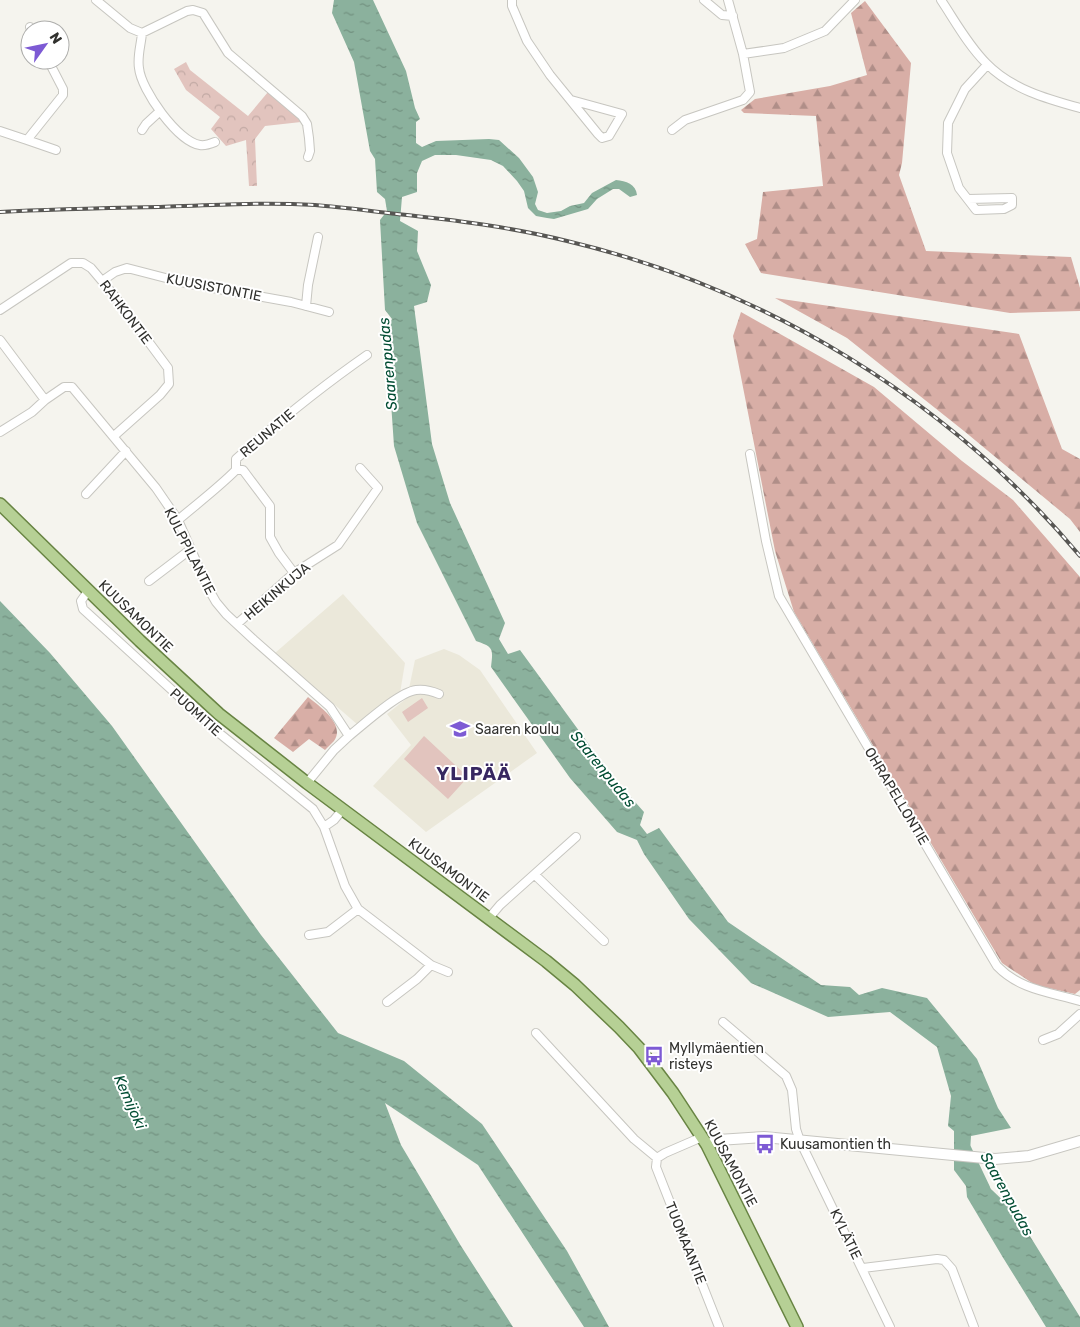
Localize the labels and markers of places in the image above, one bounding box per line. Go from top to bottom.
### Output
school or university icon: Saaren koulu [449,718,471,740]
place label: Saaren koulu [475,721,559,738]
place label: Myllymäentien risteys [669,1040,764,1073]
bus stop icon: Myllymäentien risteys [643,1045,665,1067]
bus stop icon: Kuusamontien th [754,1133,776,1155]
place label: Kuusamontien th [780,1136,891,1153]

